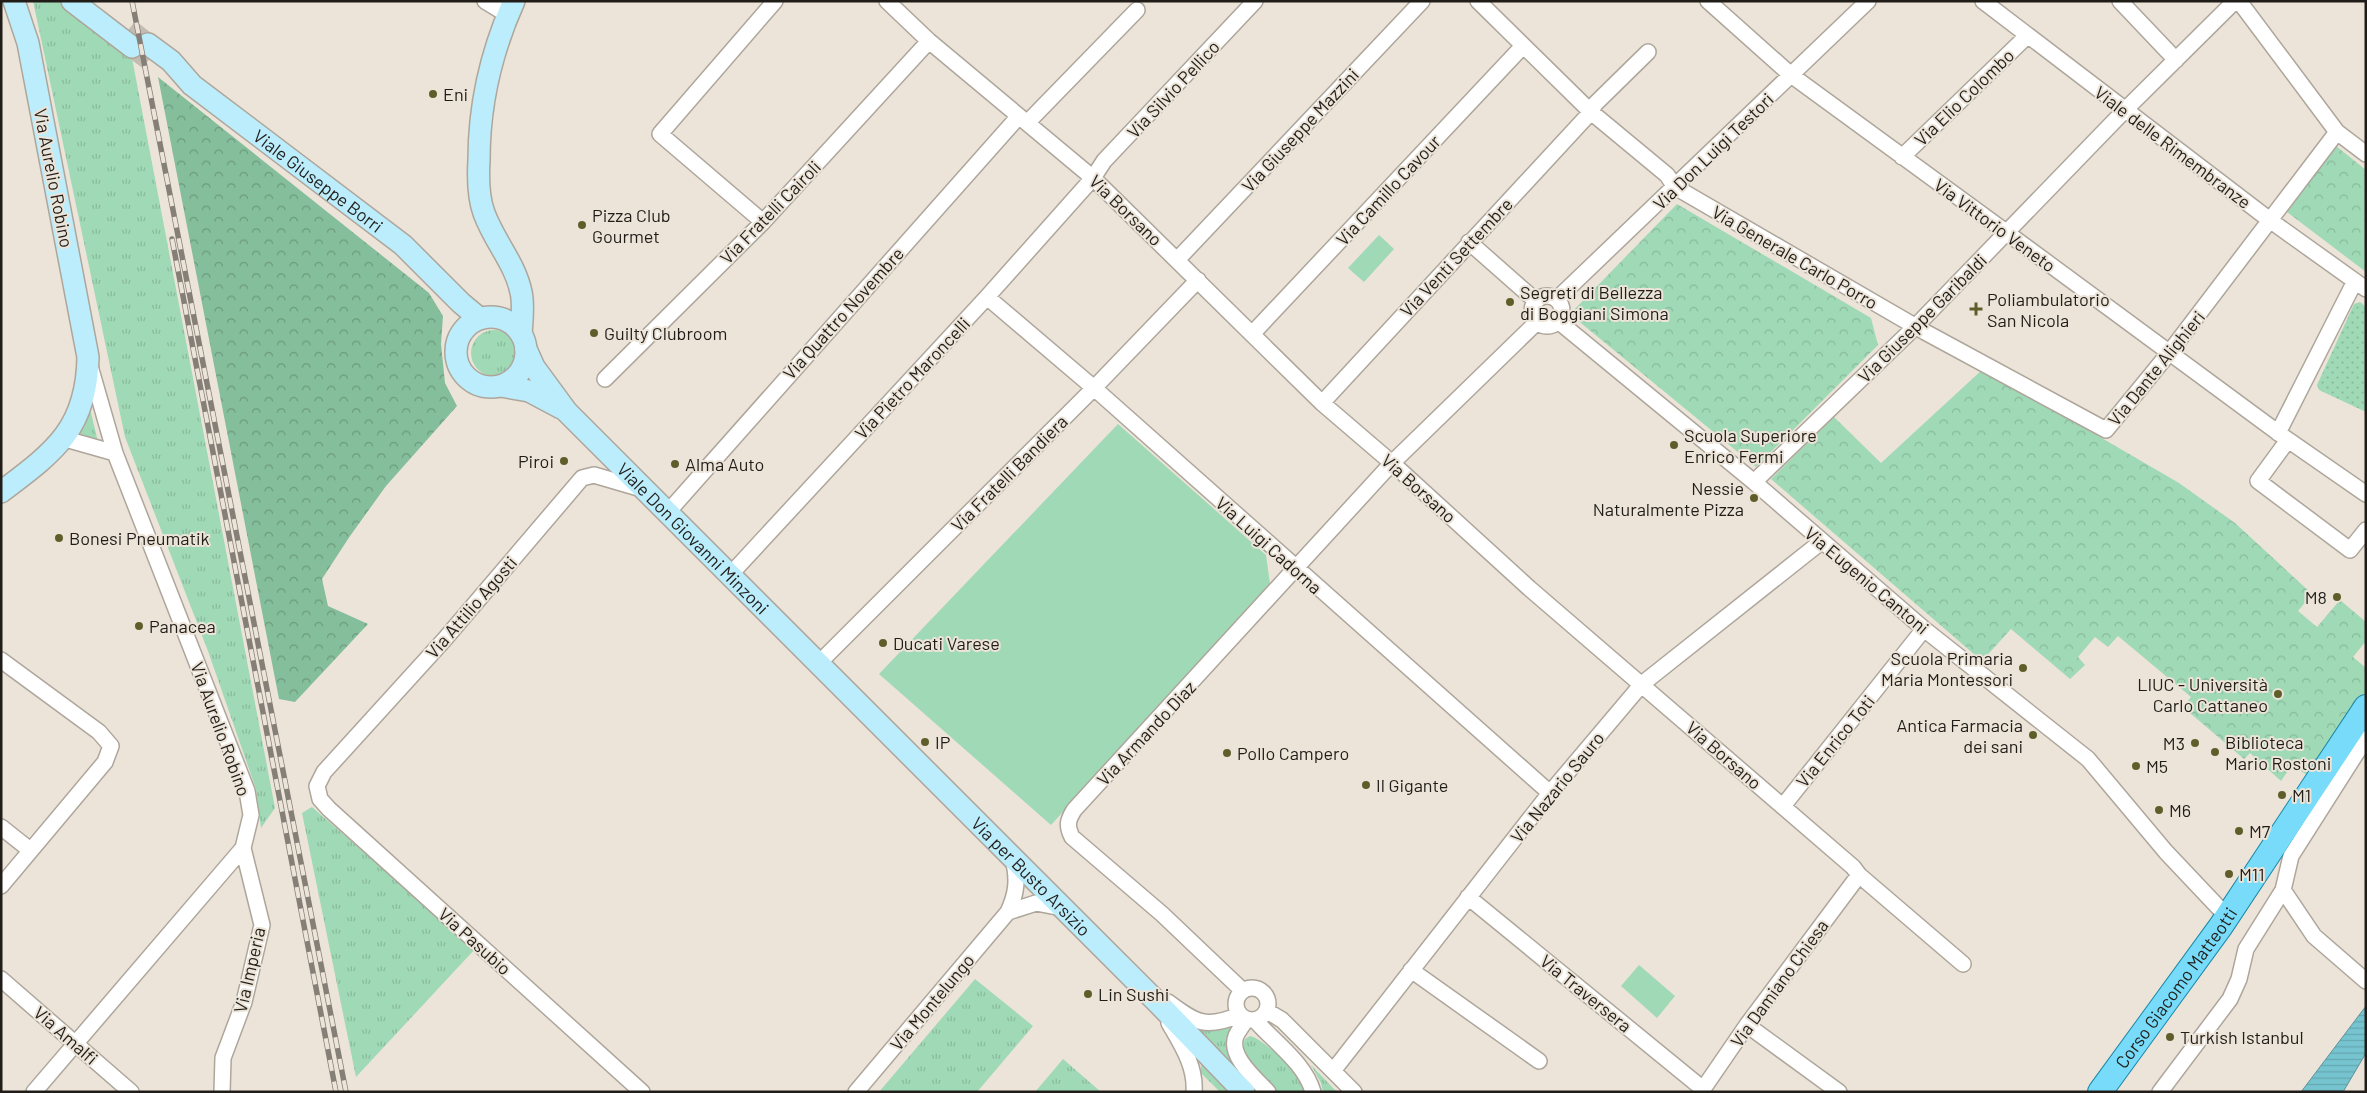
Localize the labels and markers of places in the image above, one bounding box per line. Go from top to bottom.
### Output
place label: Eni [443,83,468,105]
marker: Eni [427,88,439,100]
place label: Pizza Club Gourmet [592,204,671,247]
marker: Pizza Club Gourmet [576,219,588,231]
place label: Segreti di Bellezza di Boggiani Simona [1520,281,1669,324]
place label: Poliambulatorio San Nicola [1987,288,2110,331]
marker: Segreti di Bellezza di Boggiani Simona [1504,296,1516,308]
marker: Poliambulatorio San Nicola [1969,302,1983,316]
place label: Guilty Clubroom [604,322,727,344]
marker: Guilty Clubroom [588,327,600,339]
place label: Scuola Superiore Enrico Fermi [1684,424,1817,467]
marker: Scuola Superiore Enrico Fermi [1668,439,1680,451]
place label: Piroi [518,450,554,472]
place label: Alma Auto [685,453,764,475]
marker: Piroi [558,455,570,467]
marker: Alma Auto [669,458,681,470]
place label: Nessie Naturalmente Pizza [1593,477,1744,520]
marker: Nessie Naturalmente Pizza [1748,492,1760,504]
place label: Bonesi Pneumatik [69,527,210,549]
marker: Bonesi Pneumatik [53,532,65,544]
place label: M8 [2305,586,2327,608]
marker: M8 [2331,591,2343,603]
place label: Panacea [149,615,216,637]
marker: Panacea [133,620,145,632]
place label: Ducati Varese [893,632,1000,654]
marker: Ducati Varese [877,637,889,649]
place label: Scuola Primaria Maria Montessori [1881,647,2013,690]
marker: Scuola Primaria Maria Montessori [2017,662,2029,674]
place label: LIUC - Università Carlo Cattaneo [2137,673,2268,716]
marker: LIUC - Università Carlo Cattaneo [2272,688,2284,700]
place label: Antica Farmacia dei sani [1896,714,2023,757]
marker: Antica Farmacia dei sani [2027,729,2039,741]
place label: IP [935,731,950,753]
place label: Biblioteca Mario Rostoni [2225,731,2331,774]
place label: M3 [2163,732,2185,754]
marker: IP [919,736,931,748]
marker: M3 [2189,737,2201,749]
place label: Pollo Campero [1237,742,1349,764]
marker: Biblioteca Mario Rostoni [2209,746,2221,758]
marker: Pollo Campero [1221,747,1233,759]
place label: M5 [2146,755,2168,777]
marker: M5 [2130,760,2142,772]
place label: Il Gigante [1376,774,1448,796]
marker: Il Gigante [1360,779,1372,791]
place label: M1 [2292,784,2311,806]
marker: M1 [2276,789,2288,801]
place label: M6 [2169,799,2191,821]
marker: M6 [2153,804,2165,816]
place label: M7 [2249,820,2271,842]
marker: M7 [2233,825,2245,837]
place label: M11 [2239,863,2265,885]
marker: M11 [2223,868,2235,880]
place label: Lin Sushi [1098,983,1169,1005]
marker: Lin Sushi [1082,988,1094,1000]
place label: Turkish Istanbul [2180,1026,2304,1048]
marker: Turkish Istanbul [2164,1031,2176,1043]

